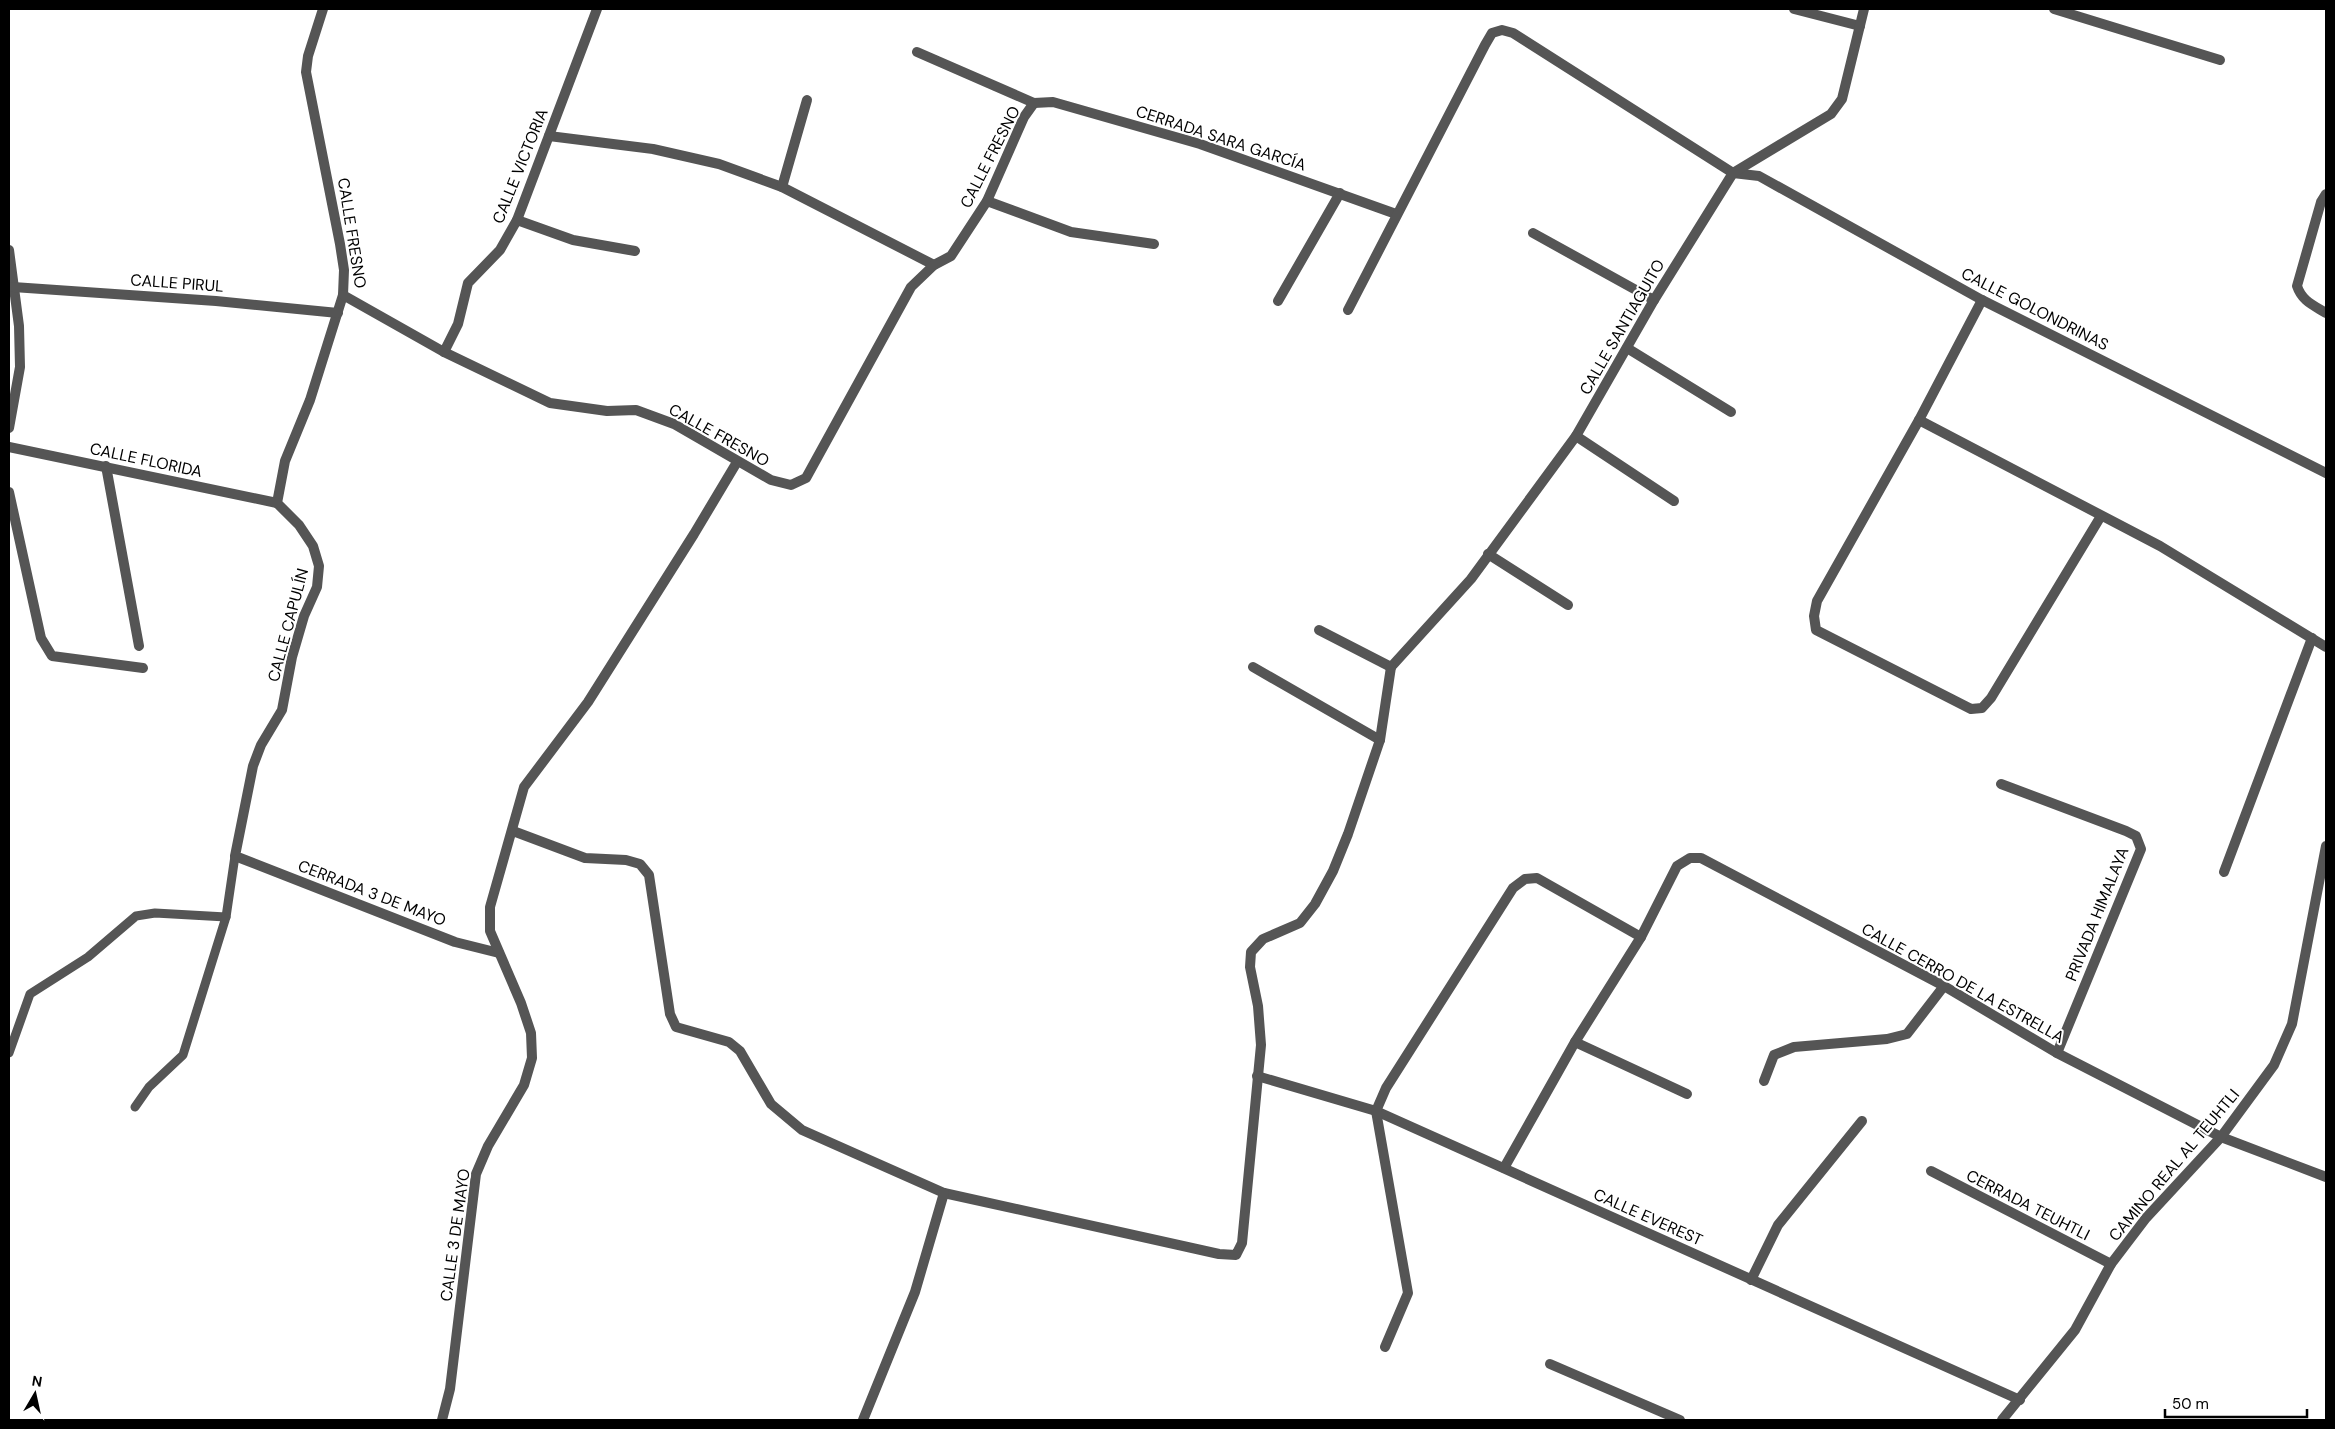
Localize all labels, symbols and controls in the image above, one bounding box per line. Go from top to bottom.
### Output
street label: CERRADA SARA GARCÍA [1133,101,1309,176]
street label: CALLE FRESNO [955,102,1025,212]
street label: CALLE VICTORIA [487,105,553,227]
street label: CALLE FRESNO [333,176,371,290]
street label: CALLE SANTIAGUITO [1575,256,1669,398]
street label: CALLE GOLONDRINAS [1958,263,2112,355]
street label: CALLE PIRUL [130,269,224,297]
street label: CALLE FRESNO [665,399,773,471]
street label: CALLE FLORIDA [88,438,204,482]
street label: CALLE CAPULÍN [263,566,313,684]
street label: PRIVADA HIMALAYA [2061,844,2134,984]
street label: CERRADA 3 DE MAYO [295,855,449,931]
street label: CALLE CERRO DE LA ESTRELLA [1858,918,2068,1048]
street label: CAMINO REAL AL TEUHTLI [2104,1085,2244,1245]
street label: CERRADA TEUHTLI [1963,1165,2093,1245]
street label: CALLE 3 DE MAYO [435,1167,475,1303]
street label: CALLE EVEREST [1590,1184,1706,1250]
north arrow [10,1369,60,1419]
text: N [31,1371,43,1391]
scale bar [2165,1386,2308,1418]
text: 50 m [2172,1394,2209,1414]

